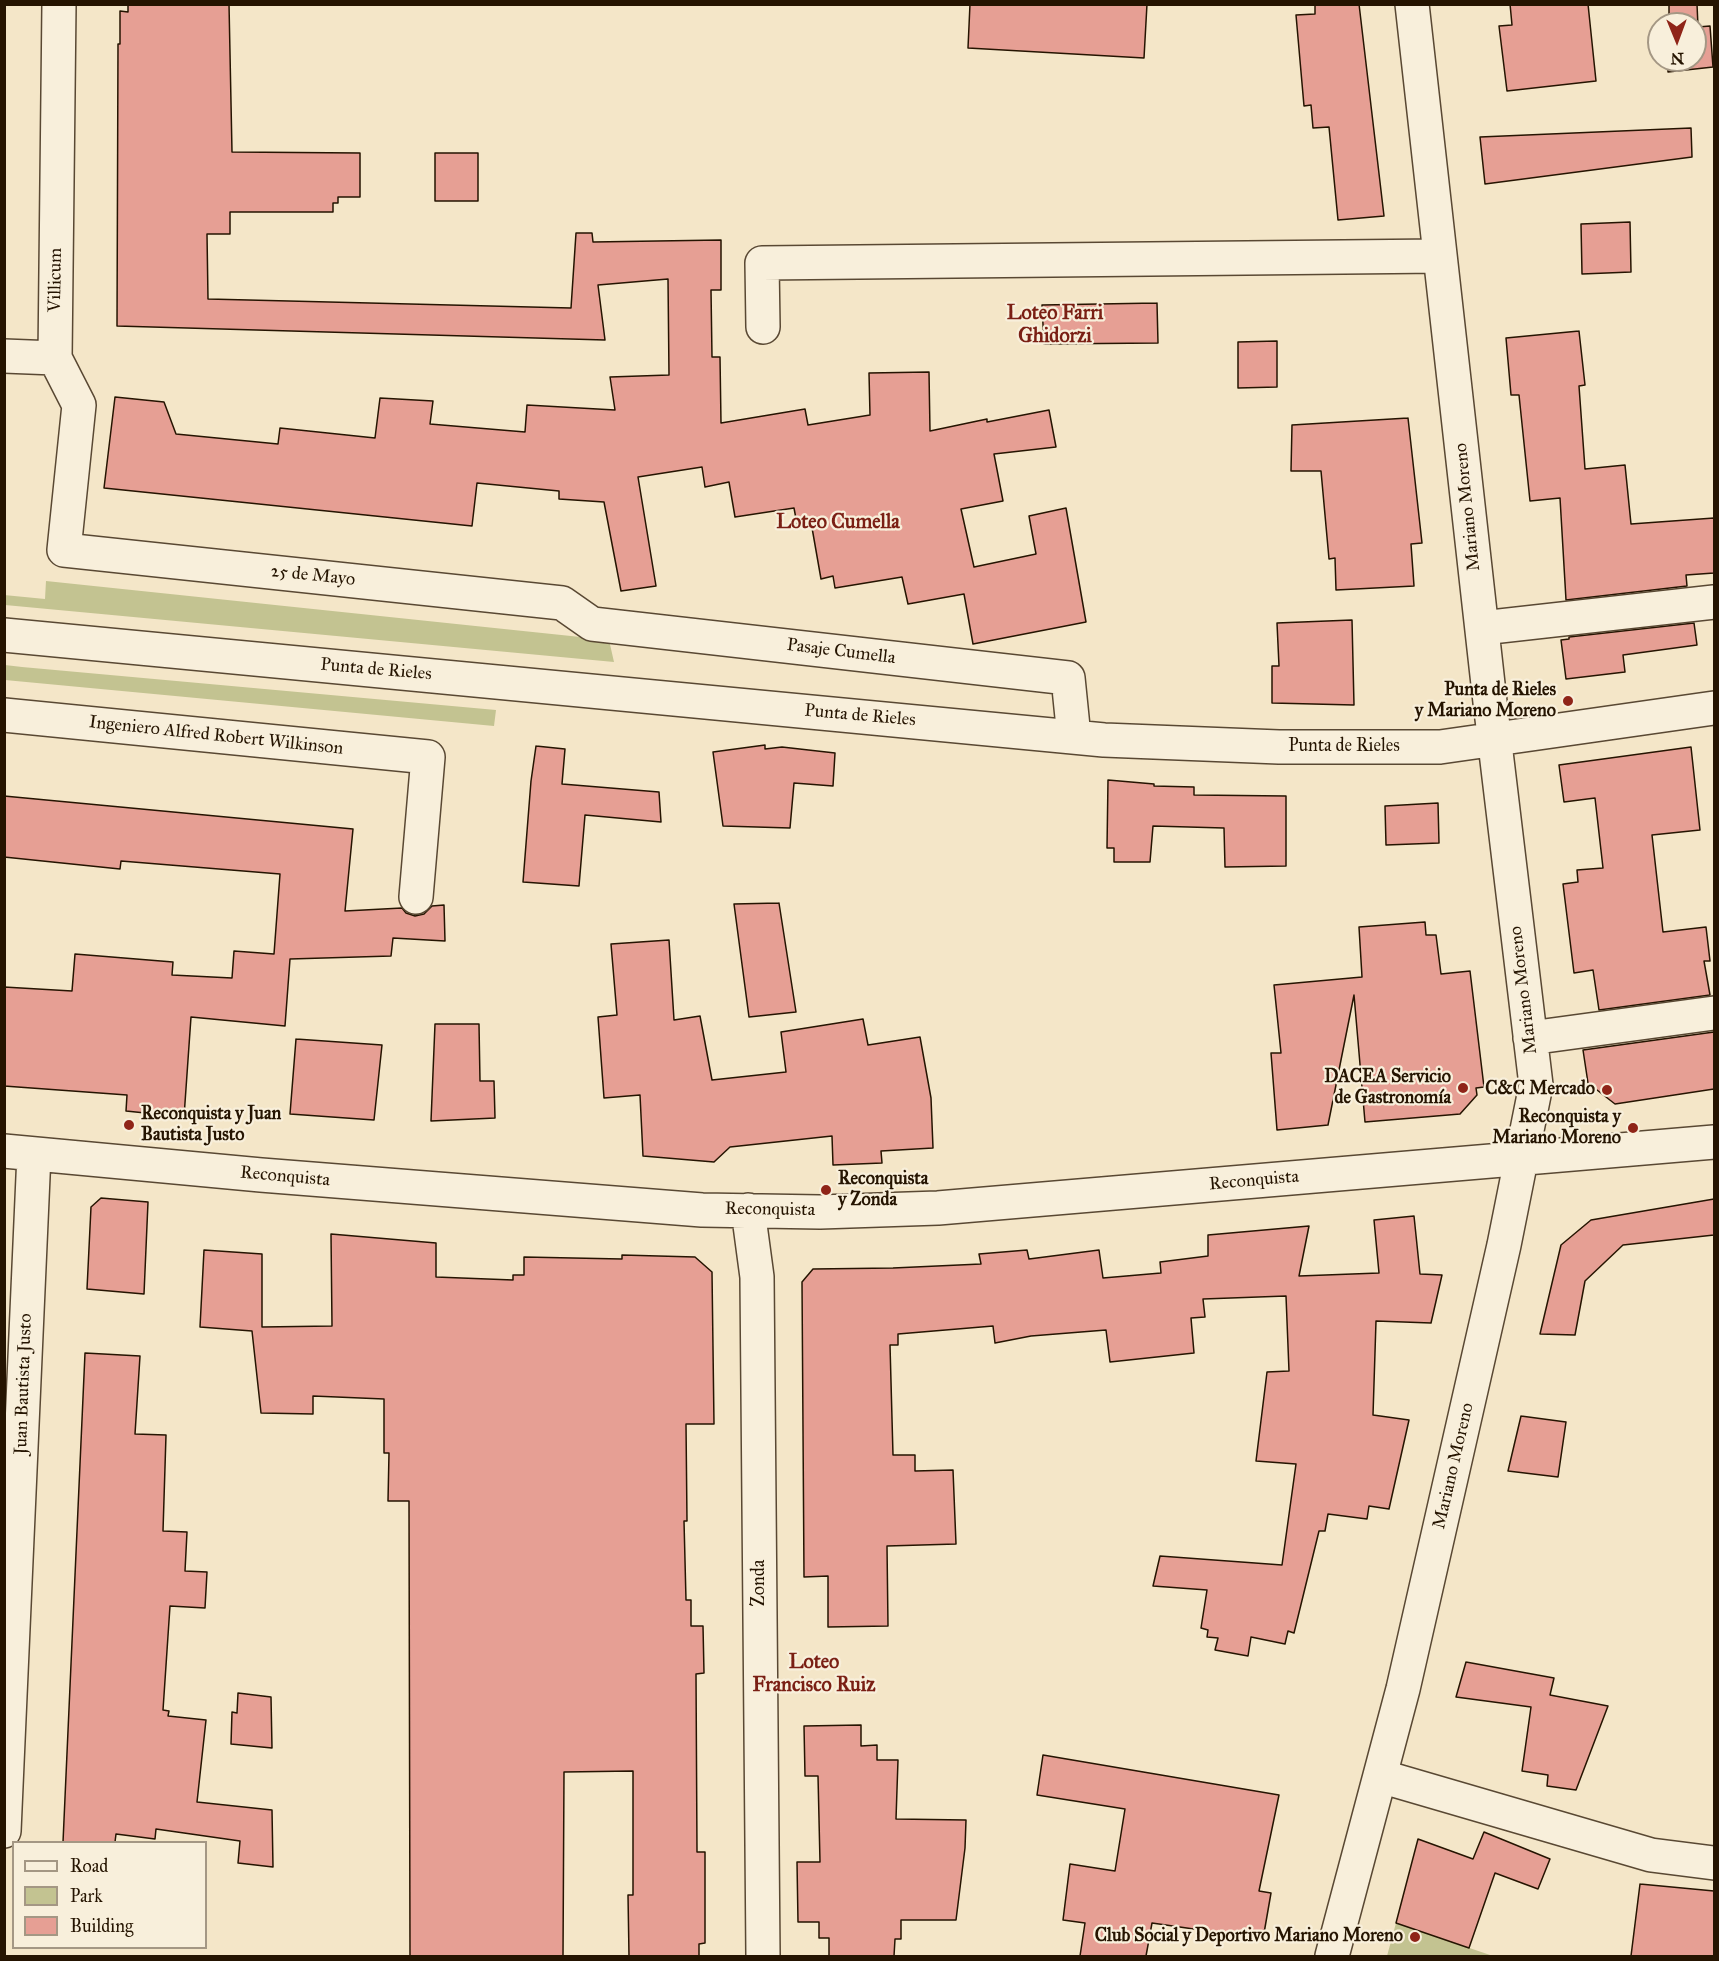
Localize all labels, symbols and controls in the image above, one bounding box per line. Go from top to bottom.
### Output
north arrow [1647,12,1707,72]
text: N [1670,49,1684,68]
street label: Villicum [45,248,67,312]
district label: Loteo Farri Ghidorzi [1007,302,1103,349]
street label: Mariano Moreno [1451,442,1485,572]
district label: Loteo Cumella [776,511,900,535]
street label: 25 de Mayo [270,561,356,591]
street label: Pasaje Cumella [785,635,897,669]
street label: Punta de Rieles [319,654,433,686]
place label: Punta de Rieles y Mariano Moreno [1415,680,1556,722]
marker: Punta de Rieles y Mariano Moreno [1561,694,1575,708]
street label: Punta de Rieles [803,700,917,732]
street label: Ingeniero Alfred Robert Wilkinson [88,712,344,760]
street label: Punta de Rieles [1288,736,1400,758]
street label: Mariano Moreno [1505,925,1543,1055]
place label: DACEA Servicio de Gastronomía [1324,1067,1451,1110]
place label: C&C Mercado [1485,1079,1595,1101]
marker: DACEA Servicio de Gastronomía [1456,1081,1470,1095]
marker: C&C Mercado [1600,1083,1614,1097]
place label: Reconquista y Juan Bautista Justo [141,1104,281,1146]
place label: Reconquista y Mariano Moreno [1492,1107,1621,1150]
marker: Reconquista y Juan Bautista Justo [122,1118,136,1132]
marker: Reconquista y Mariano Moreno [1626,1121,1640,1135]
street label: Reconquista [239,1162,331,1192]
street label: Reconquista [1208,1166,1300,1196]
place label: Reconquista y Zonda [838,1169,928,1212]
marker: Reconquista y Zonda [819,1183,833,1197]
street label: Reconquista [725,1198,815,1222]
street label: Juan Bautista Justo [11,1313,37,1455]
street label: Mariano Moreno [1429,1401,1479,1531]
street label: Zonda [749,1560,771,1606]
district label: Loteo Francisco Ruiz [753,1651,875,1698]
legend [12,1841,207,1949]
text: Road [70,1855,108,1877]
text: Park [70,1885,103,1907]
text: Building [70,1915,133,1937]
place label: Club Social y Deportivo Mariano Moreno [1095,1926,1403,1948]
marker: Club Social y Deportivo Mariano Moreno [1408,1930,1422,1944]

